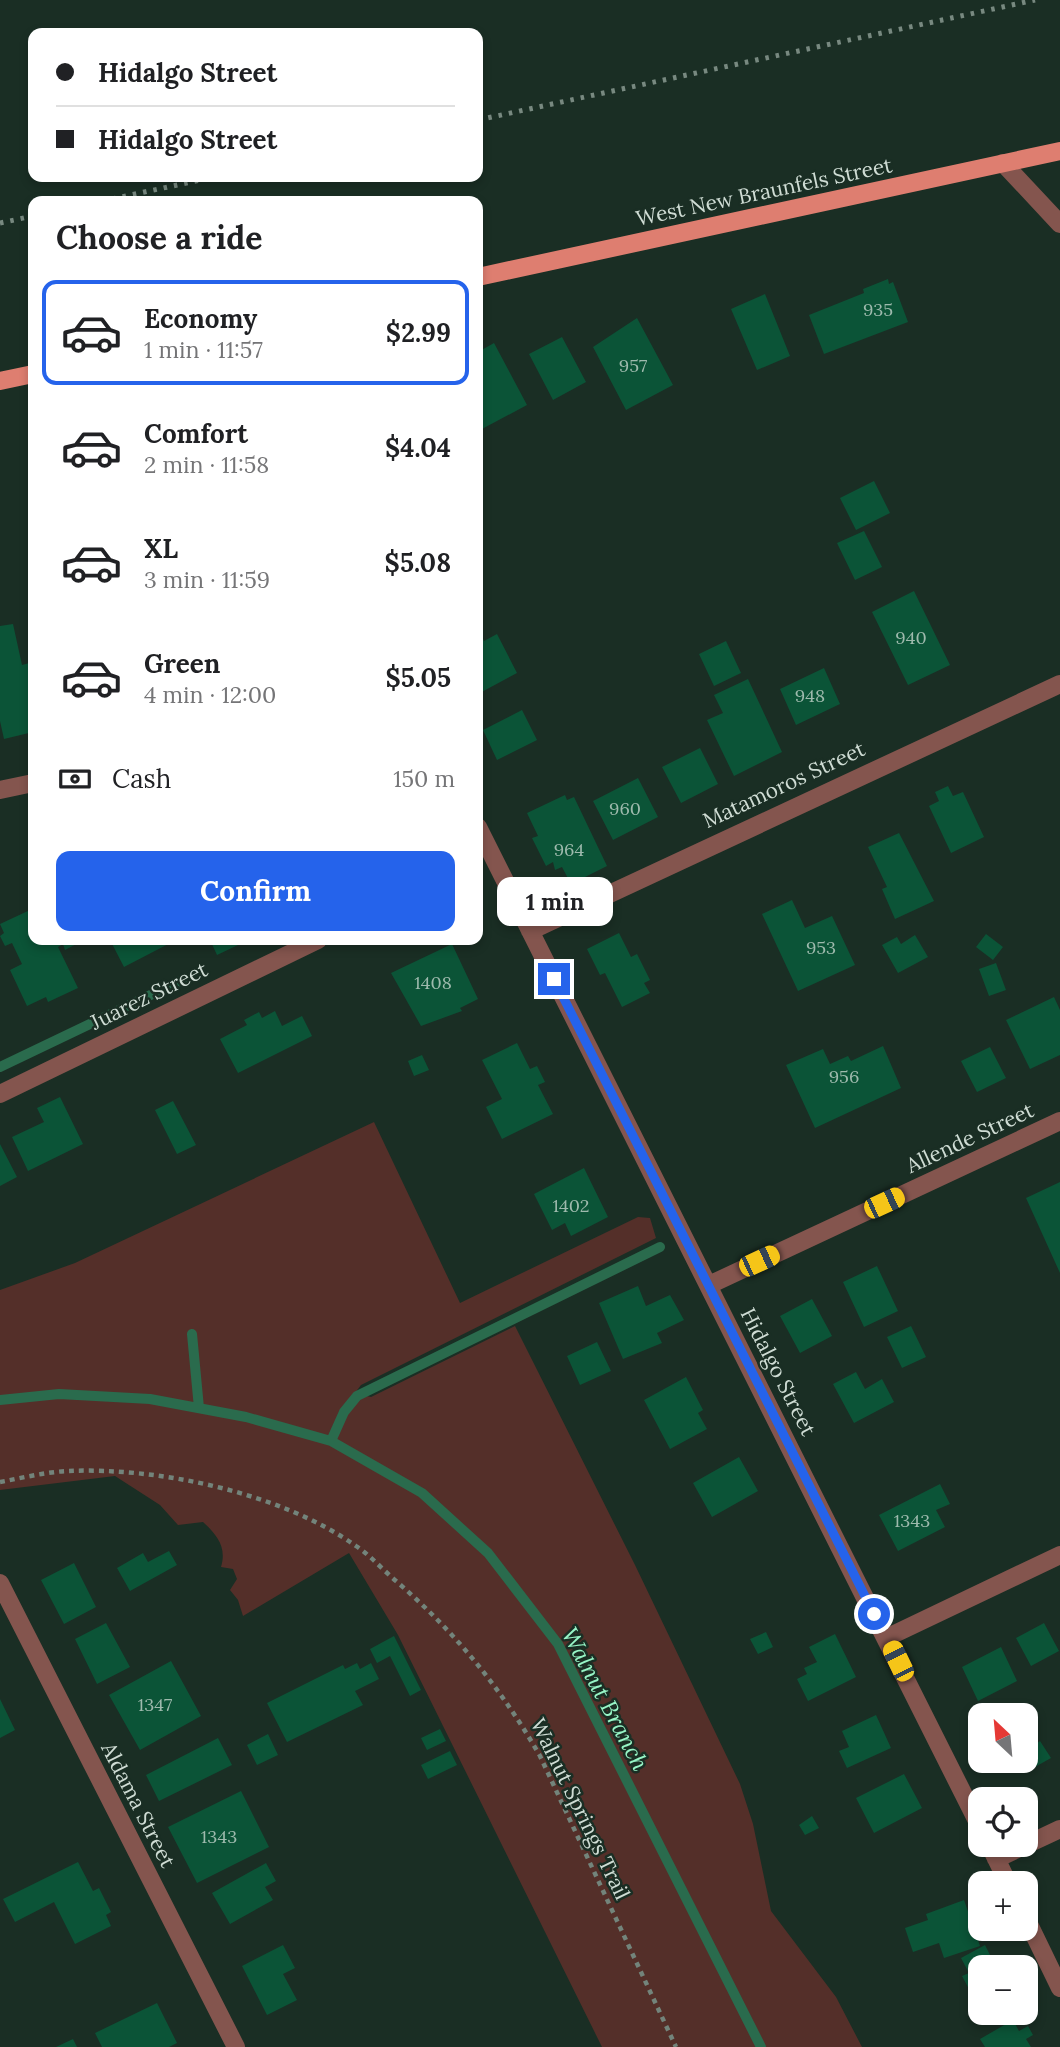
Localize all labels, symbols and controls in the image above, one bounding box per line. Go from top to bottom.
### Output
text: Hidalgo Street [98,56,277,89]
text: Hidalgo Street [98,123,277,156]
street label: West New Braunfels Street [633,151,895,232]
text: Choose a ride [56,217,263,258]
house number: 935 [863,298,893,321]
icon: car [60,301,123,364]
text: Economy [144,302,257,335]
text: $2.99 [386,316,451,349]
text: 1 min · 11:57 [144,335,263,364]
house number: 957 [619,354,647,377]
icon: car [60,416,123,479]
text: Comfort [144,417,248,450]
text: $4.04 [385,431,451,464]
text: 2 min · 11:58 [144,450,269,479]
icon: car [60,531,123,594]
text: XL [144,532,178,565]
text: $5.08 [385,546,451,579]
text: 3 min · 11:59 [144,565,270,594]
house number: 940 [895,626,927,649]
icon: car [60,646,123,709]
text: Green [144,647,220,680]
text: $5.05 [385,661,451,694]
text: 4 min · 12:00 [144,680,276,709]
house number: 948 [795,684,825,707]
street label: Matamoros Street [698,735,870,834]
icon: cash [56,760,94,798]
text: Cash [112,762,171,795]
text: 150 m [393,764,455,793]
house number: 960 [609,797,641,820]
house number: 964 [554,838,585,861]
button: Confirm [56,851,455,931]
callout: 1 min [496,878,612,926]
text: 1 min [526,887,584,916]
house number: 953 [806,936,836,959]
street label: Juarez Street [85,955,213,1036]
route end [538,963,570,995]
house number: 1408 [414,971,452,994]
house number: 956 [829,1065,859,1088]
street label: Allende Street [901,1096,1039,1179]
car [861,1185,908,1221]
house number: 1402 [552,1194,590,1217]
car [736,1243,783,1279]
street label: Hidalgo Street [735,1303,823,1441]
house number: 1343 [894,1509,930,1532]
route start [858,1598,890,1630]
water label: Walnut Branch [556,1622,655,1775]
car [880,1638,917,1684]
house number: 1347 [138,1693,172,1716]
north arrow [968,1703,1038,1773]
map controls [968,1703,1038,2025]
street label: Walnut Springs Trail [525,1713,636,1904]
street label: Aldama Street [95,1737,182,1873]
button: locate [968,1787,1038,1857]
house number: 1343 [201,1825,237,1848]
button: + [968,1871,1038,1941]
button: − [968,1955,1038,2025]

